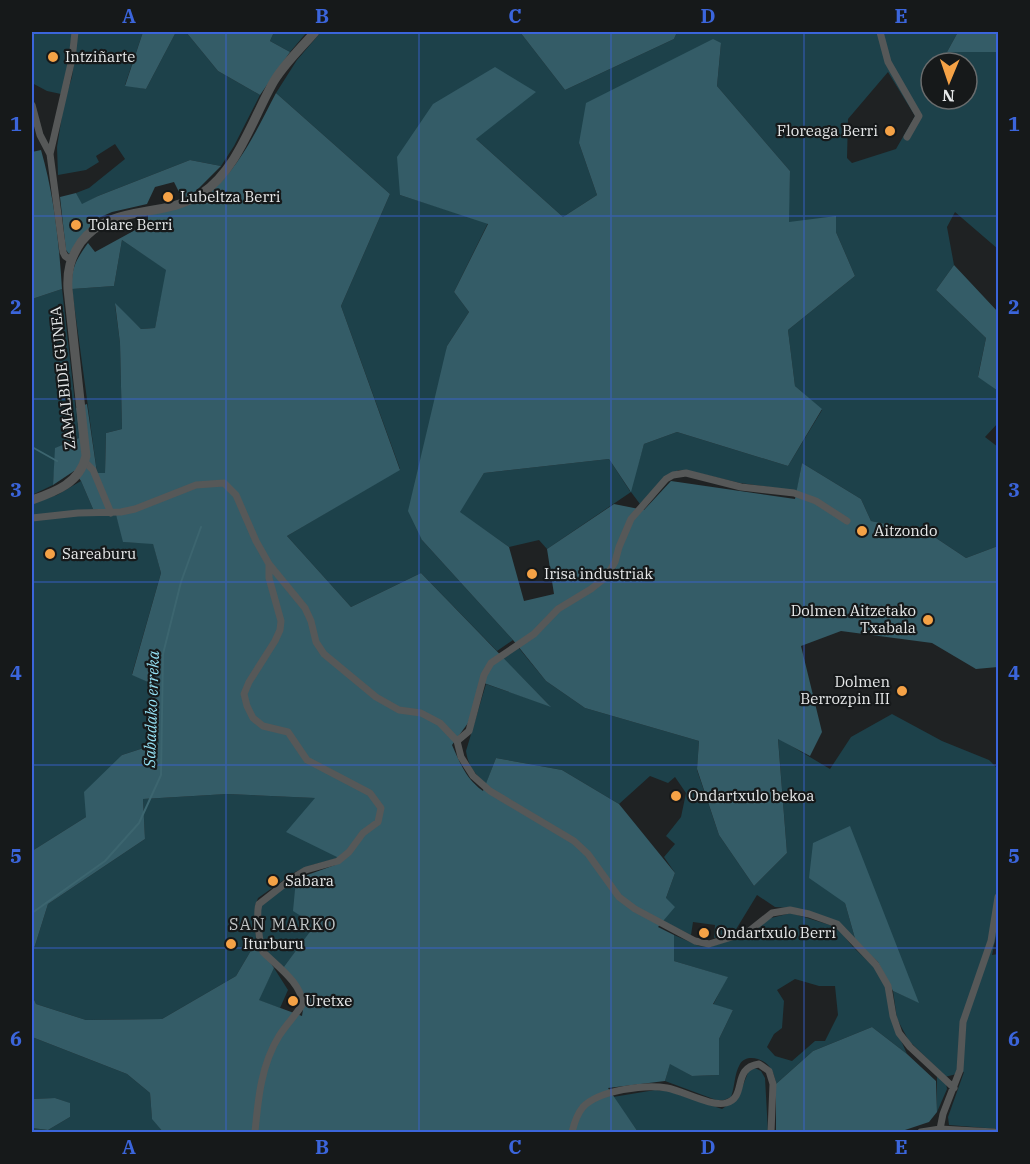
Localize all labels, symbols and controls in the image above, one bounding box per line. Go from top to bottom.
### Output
text: A [122,2,136,29]
text: B [315,2,329,29]
text: C [508,2,522,29]
text: D [700,2,716,29]
text: E [894,2,908,29]
place label: Intziñarte [65,47,135,66]
marker: Intziñarte [46,50,60,64]
north arrow [919,51,979,111]
text: N [942,86,955,106]
text: 1 [10,110,22,137]
text: 1 [1008,110,1020,137]
place label: Floreaga Berri [777,121,878,140]
marker: Floreaga Berri [883,124,897,138]
place label: Lubeltza Berri [180,187,281,206]
marker: Lubeltza Berri [161,190,175,204]
place label: Tolare Berri [88,215,173,234]
marker: Tolare Berri [69,218,83,232]
text: 2 [10,293,22,320]
text: 2 [1008,293,1020,320]
street label: ZAMALBIDE GUNEA [45,305,80,451]
text: 3 [10,476,22,503]
text: 3 [1008,476,1020,503]
place label: Aitzondo [874,521,937,540]
marker: Aitzondo [855,524,869,538]
place label: Sareaburu [62,544,136,563]
marker: Sareaburu [43,547,57,561]
place label: Irisa industriak [544,564,653,583]
marker: Irisa industriak [525,567,539,581]
place label: Dolmen Aitzetako Txabala [791,601,916,637]
marker: Dolmen Aitzetako Txabala [921,613,935,627]
water label: Sabadako erreka [139,650,163,769]
text: 4 [10,659,22,686]
text: 4 [1008,659,1020,686]
place label: Dolmen Berrozpin III [800,672,890,708]
marker: Dolmen Berrozpin III [895,684,909,698]
place label: Ondartxulo bekoa [688,786,814,805]
marker: Ondartxulo bekoa [669,789,683,803]
text: 5 [10,842,22,869]
text: 5 [1008,842,1020,869]
place label: Sabara [285,871,334,890]
marker: Sabara [266,874,280,888]
district label: SAN MARKO [229,914,337,934]
place label: Ondartxulo Berri [716,923,836,942]
marker: Ondartxulo Berri [697,926,711,940]
place label: Iturburu [243,934,304,953]
marker: Iturburu [224,937,238,951]
place label: Uretxe [305,991,352,1010]
marker: Uretxe [286,994,300,1008]
text: 6 [10,1025,22,1052]
text: 6 [1008,1025,1020,1052]
text: A [122,1133,136,1160]
text: B [315,1133,329,1160]
text: C [508,1133,522,1160]
text: D [700,1133,716,1160]
text: E [894,1133,908,1160]

